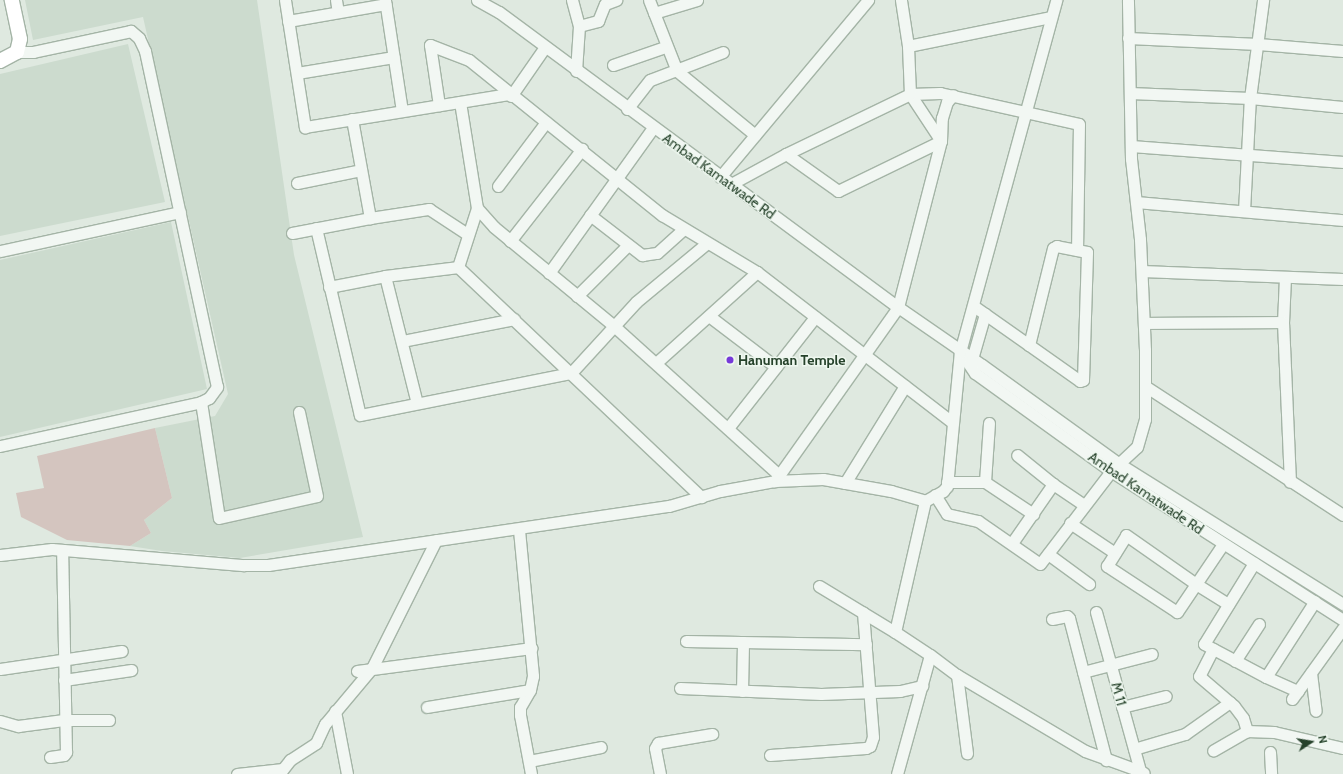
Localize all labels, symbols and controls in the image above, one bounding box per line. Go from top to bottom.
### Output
street label: Ambad Kamatwade Rd [659,129,779,223]
place label: Hanuman Temple [738,352,845,368]
marker: Hanuman Temple [725,355,735,365]
street label: Ambad Kamatwade Rd [1085,448,1207,538]
street label: M 11 [1108,680,1130,708]
north arrow [1291,722,1331,762]
text: N [1315,734,1330,745]

